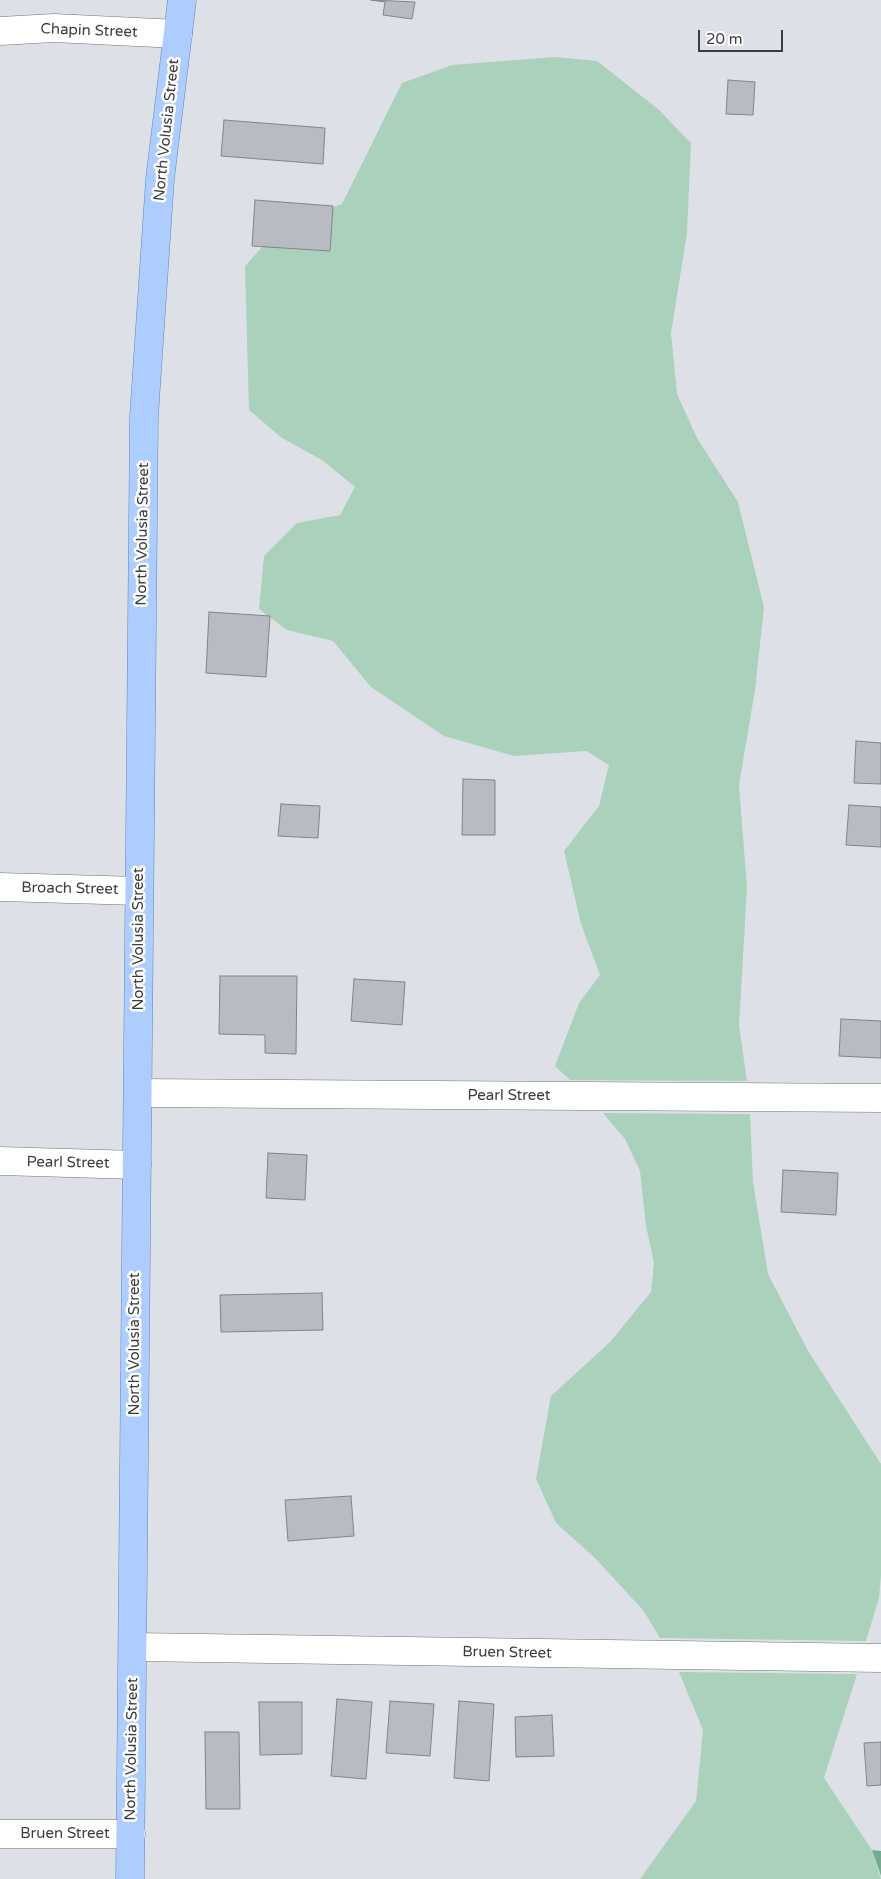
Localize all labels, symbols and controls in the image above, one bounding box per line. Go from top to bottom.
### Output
street label: Chapin Street [40,20,138,42]
scale bar [701,20,786,52]
text: 20 m [706,30,743,48]
street label: North Volusia Street [151,58,183,202]
street label: North Volusia Street [133,462,153,606]
street label: North Volusia Street [130,867,148,1011]
street label: Broach Street [21,879,119,899]
street label: Pearl Street [467,1087,551,1105]
street label: Pearl Street [26,1153,110,1173]
street label: North Volusia Street [126,1272,144,1416]
street label: Bruen Street [462,1643,552,1663]
street label: North Volusia Street [122,1677,142,1821]
street label: Bruen Street [20,1825,110,1843]

